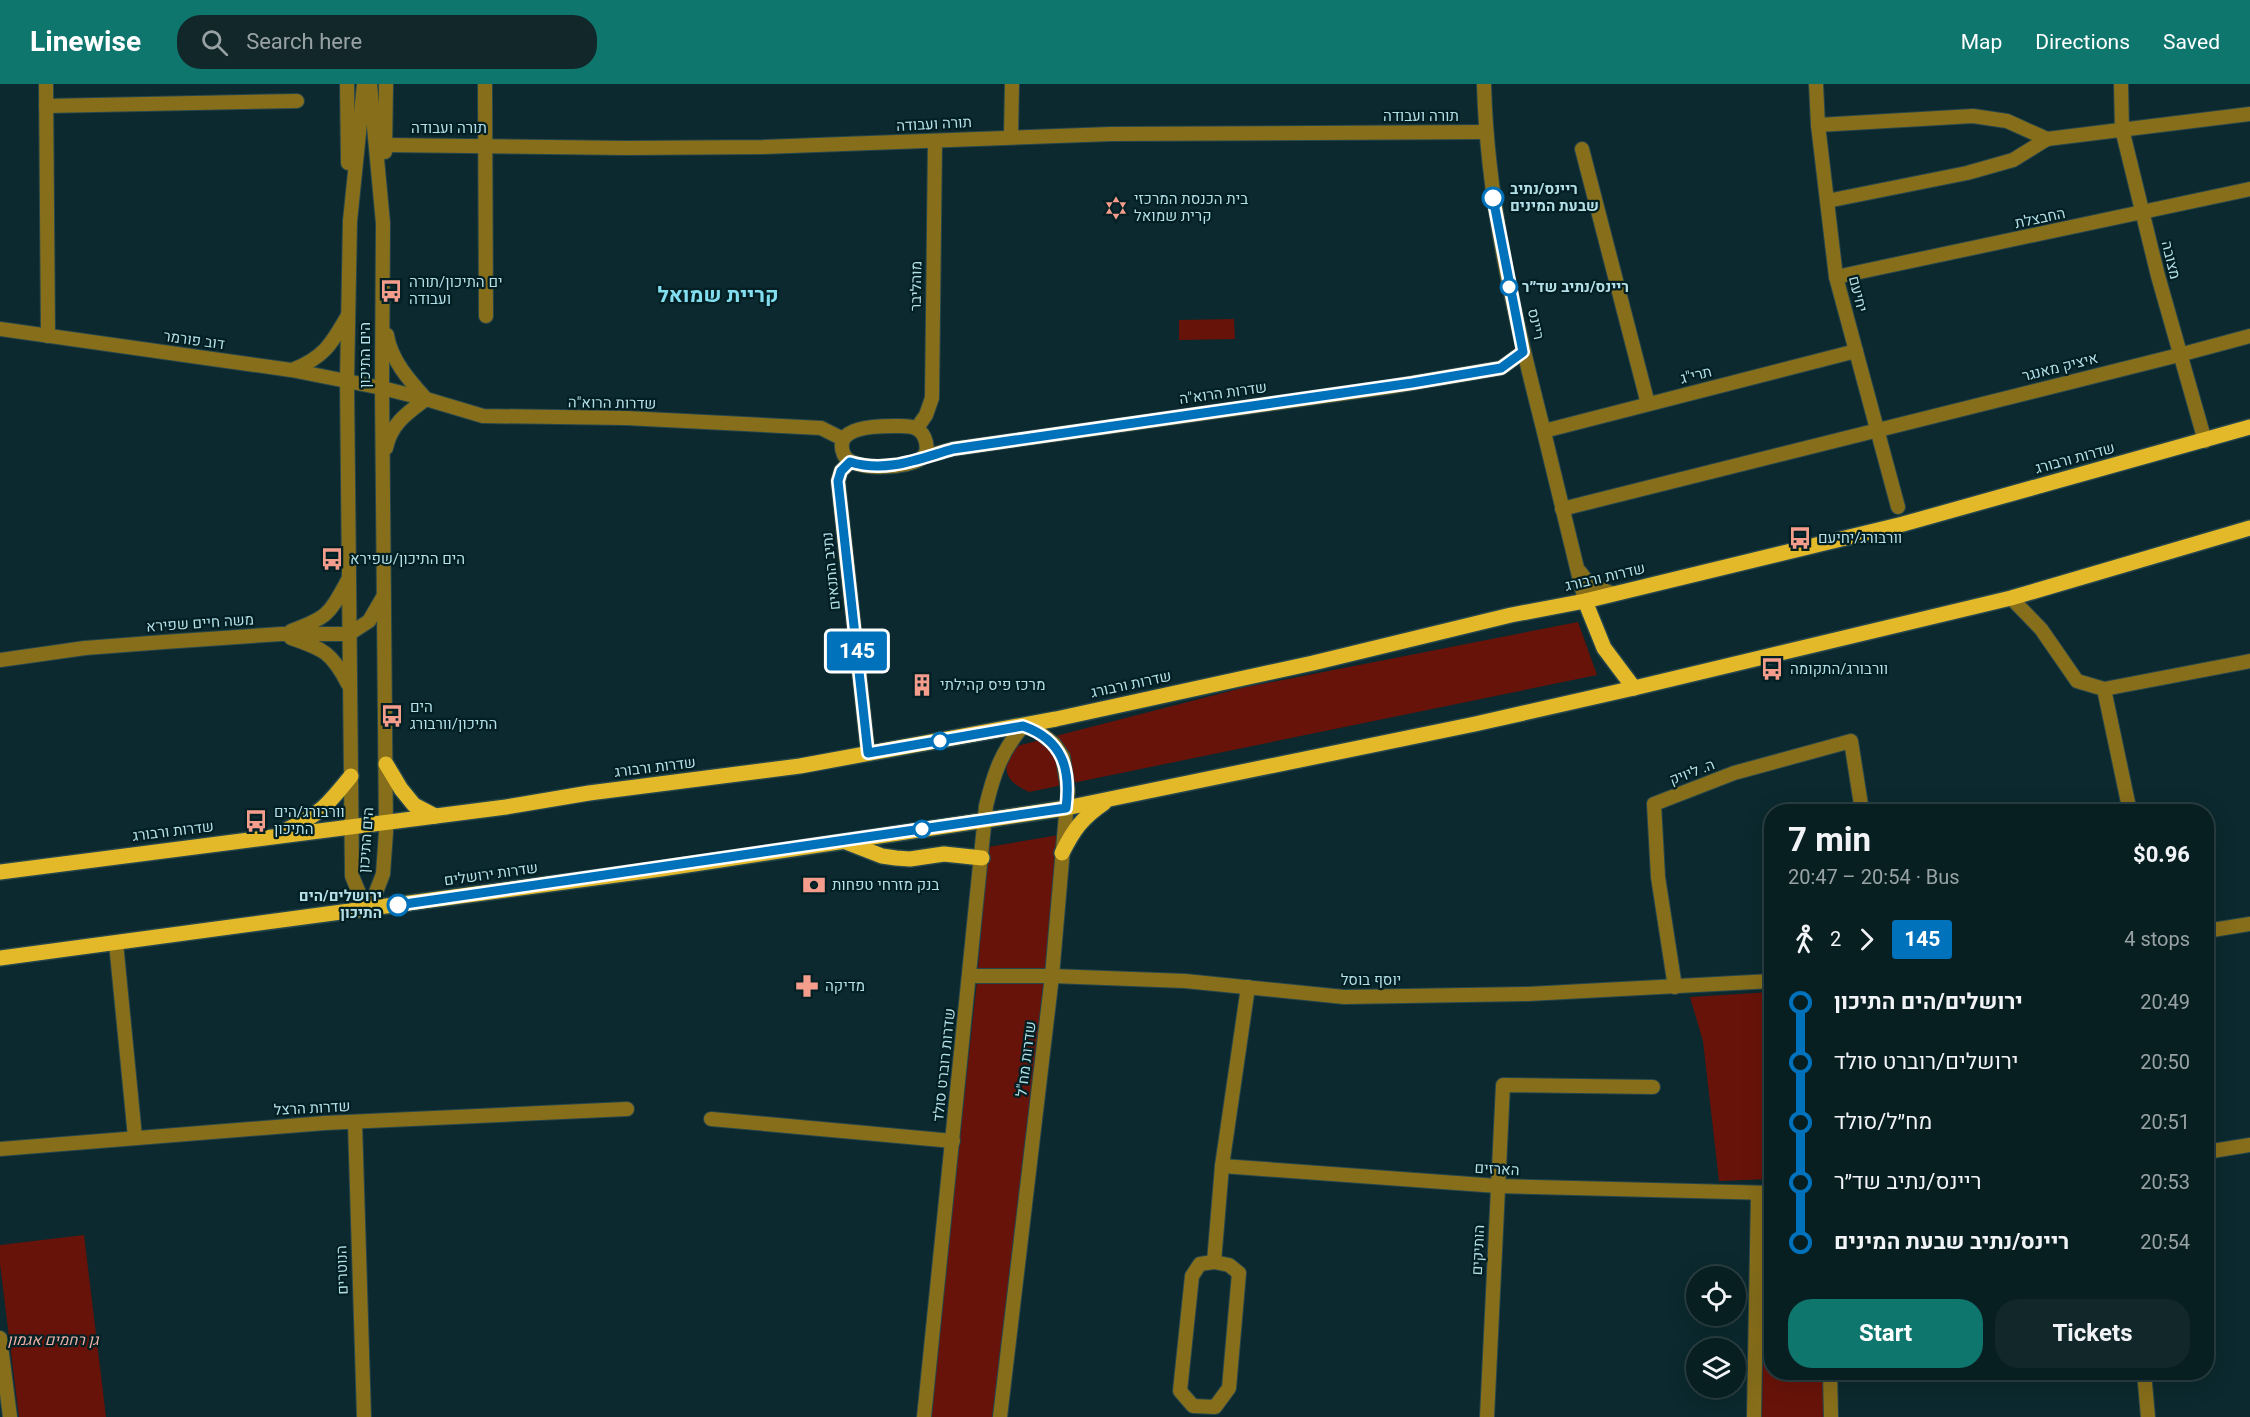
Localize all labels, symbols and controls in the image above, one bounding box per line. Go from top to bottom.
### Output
search box [177,15,597,69]
text: Linewise [30,22,141,63]
icon: search [198,26,231,59]
text: Search here [246,26,362,58]
text: Map [1961,27,2002,58]
text: Directions [2035,27,2130,58]
text: Saved [2163,27,2220,58]
street label: תורה ועבודה [1383,105,1459,127]
street label: תורה ועבודה [896,111,972,137]
street label: תורה ועבודה [411,117,487,139]
place label: ריינס/נתיב שבעת המינים [1510,178,1599,217]
marker: ריינס/נתיב שבעת המינים [1482,187,1504,209]
place label: בית הכנסת המרכזי קרית שמואל [1134,188,1248,227]
synagogue icon: בית הכנסת המרכזי קרית שמואל [1103,195,1129,221]
street label: החבצלת [2013,202,2067,234]
street label: מצובה [2156,238,2186,282]
street label: מוהליבר [905,261,927,311]
place label: ים התיכון/תורה ועבודה [409,271,502,310]
street label: יחיעם [1843,274,1873,314]
place label: ריינס/נתיב שד״ר [1522,276,1629,298]
bus stop icon: ים התיכון/תורה ועבודה [378,278,404,304]
marker: ריינס/נתיב שד״ר [1500,278,1518,296]
district label: קריית שמואל [657,280,779,311]
street label: ריינס [1522,306,1550,342]
street label: הים התיכון [354,322,376,388]
street label: דוב פורמר [162,325,226,355]
street label: איציק מאנגר [2020,347,2100,387]
street label: תרי"ג [1678,360,1714,390]
street label: שדרות הרוא"ה [1178,376,1268,410]
street label: שדרות הרוא"ה [568,391,656,415]
street label: שדרות ורבורג [2033,437,2117,479]
bus stop icon: וורבורג/יחיעם [1787,525,1813,551]
place label: וורבורג/יחיעם [1818,527,1902,549]
street label: נתיב התנאים [816,531,846,611]
bus stop icon: הים התיכון/שפירא [319,546,345,572]
place label: הים התיכון/שפירא [350,548,465,570]
street label: שדרות ורבורג [1563,557,1647,597]
street label: משה חיים שפירא [145,608,255,638]
line badge: 145 [822,632,892,670]
text: 145 [839,636,875,667]
bus stop icon: וורבורג/התקומה [1759,656,1785,682]
place label: וורבורג/התקומה [1790,658,1888,680]
street label: שדרות ורבורג [1089,665,1173,703]
building icon: מרכז פיס קהילתי [909,672,935,698]
place label: מרכז פיס קהילתי [940,674,1045,696]
place label: הים התיכון/וורבורג [410,696,497,735]
bus stop icon: הים התיכון/וורבורג [379,703,405,729]
unlabelled marker [931,732,949,750]
street label: שדרות ורבורג [613,751,697,783]
street label: ה. ליויק [1666,753,1718,791]
place label: וורבורג/הים התיכון [274,801,345,840]
street label: הים התיכון [353,806,379,874]
bus stop icon: וורבורג/הים התיכון [243,808,269,834]
street label: שדרות ורבורג [131,815,215,847]
text: 7 min [1788,816,1871,865]
unlabelled marker [913,820,931,838]
text: $0.96 [2133,839,2190,871]
street label: שדרות ירושלים [443,857,539,891]
text: 20:47 – 20:54 · Bus [1788,863,1960,892]
bank icon: בנק מזרחי טפחות [801,872,827,898]
place label: בנק מזרחי טפחות [832,874,940,896]
place label: ירושלים/הים התיכון [299,885,382,924]
marker: ירושלים/הים התיכון [387,894,409,916]
icon: walk [1788,923,1821,956]
icon: forward [1850,923,1883,956]
text: 145 [1904,924,1940,955]
text: 2 [1830,925,1841,954]
text: 4 stops [2124,925,2190,954]
street label: יוסף בוסל [1341,969,1401,991]
pharmacy icon: מדיקה [794,973,820,999]
place label: מדיקה [825,975,865,997]
text: ירושלים/הים התיכון [1834,986,2023,1018]
text: 20:49 [2140,988,2190,1017]
street label: שדרות רוברט סולד [927,1007,961,1123]
street label: שדרות מח"ל [1010,1020,1042,1098]
text: ירושלים/רוברט סולד [1834,1046,2018,1078]
text: 20:50 [2140,1048,2190,1077]
street label: שדרות הרצל [273,1095,351,1121]
text: מח״ל/סולד [1834,1106,1932,1138]
text: 20:51 [2140,1108,2190,1137]
street label: הארזים [1474,1157,1520,1181]
text: ריינס/נתיב שד״ר [1834,1166,1982,1198]
text: 20:53 [2140,1168,2190,1197]
street label: הותיקים [1466,1224,1490,1276]
text: ריינס/נתיב שבעת המינים [1834,1226,2069,1258]
text: 20:54 [2140,1228,2190,1257]
street label: הנוטרים [330,1245,354,1295]
map controls [1686,1266,1746,1398]
button: locate [1686,1266,1746,1326]
button: Start [1788,1299,1983,1368]
button: Tickets [1995,1299,2190,1368]
park label: גן רחמים אגמון [7,1329,100,1351]
button: layers [1686,1338,1746,1398]

